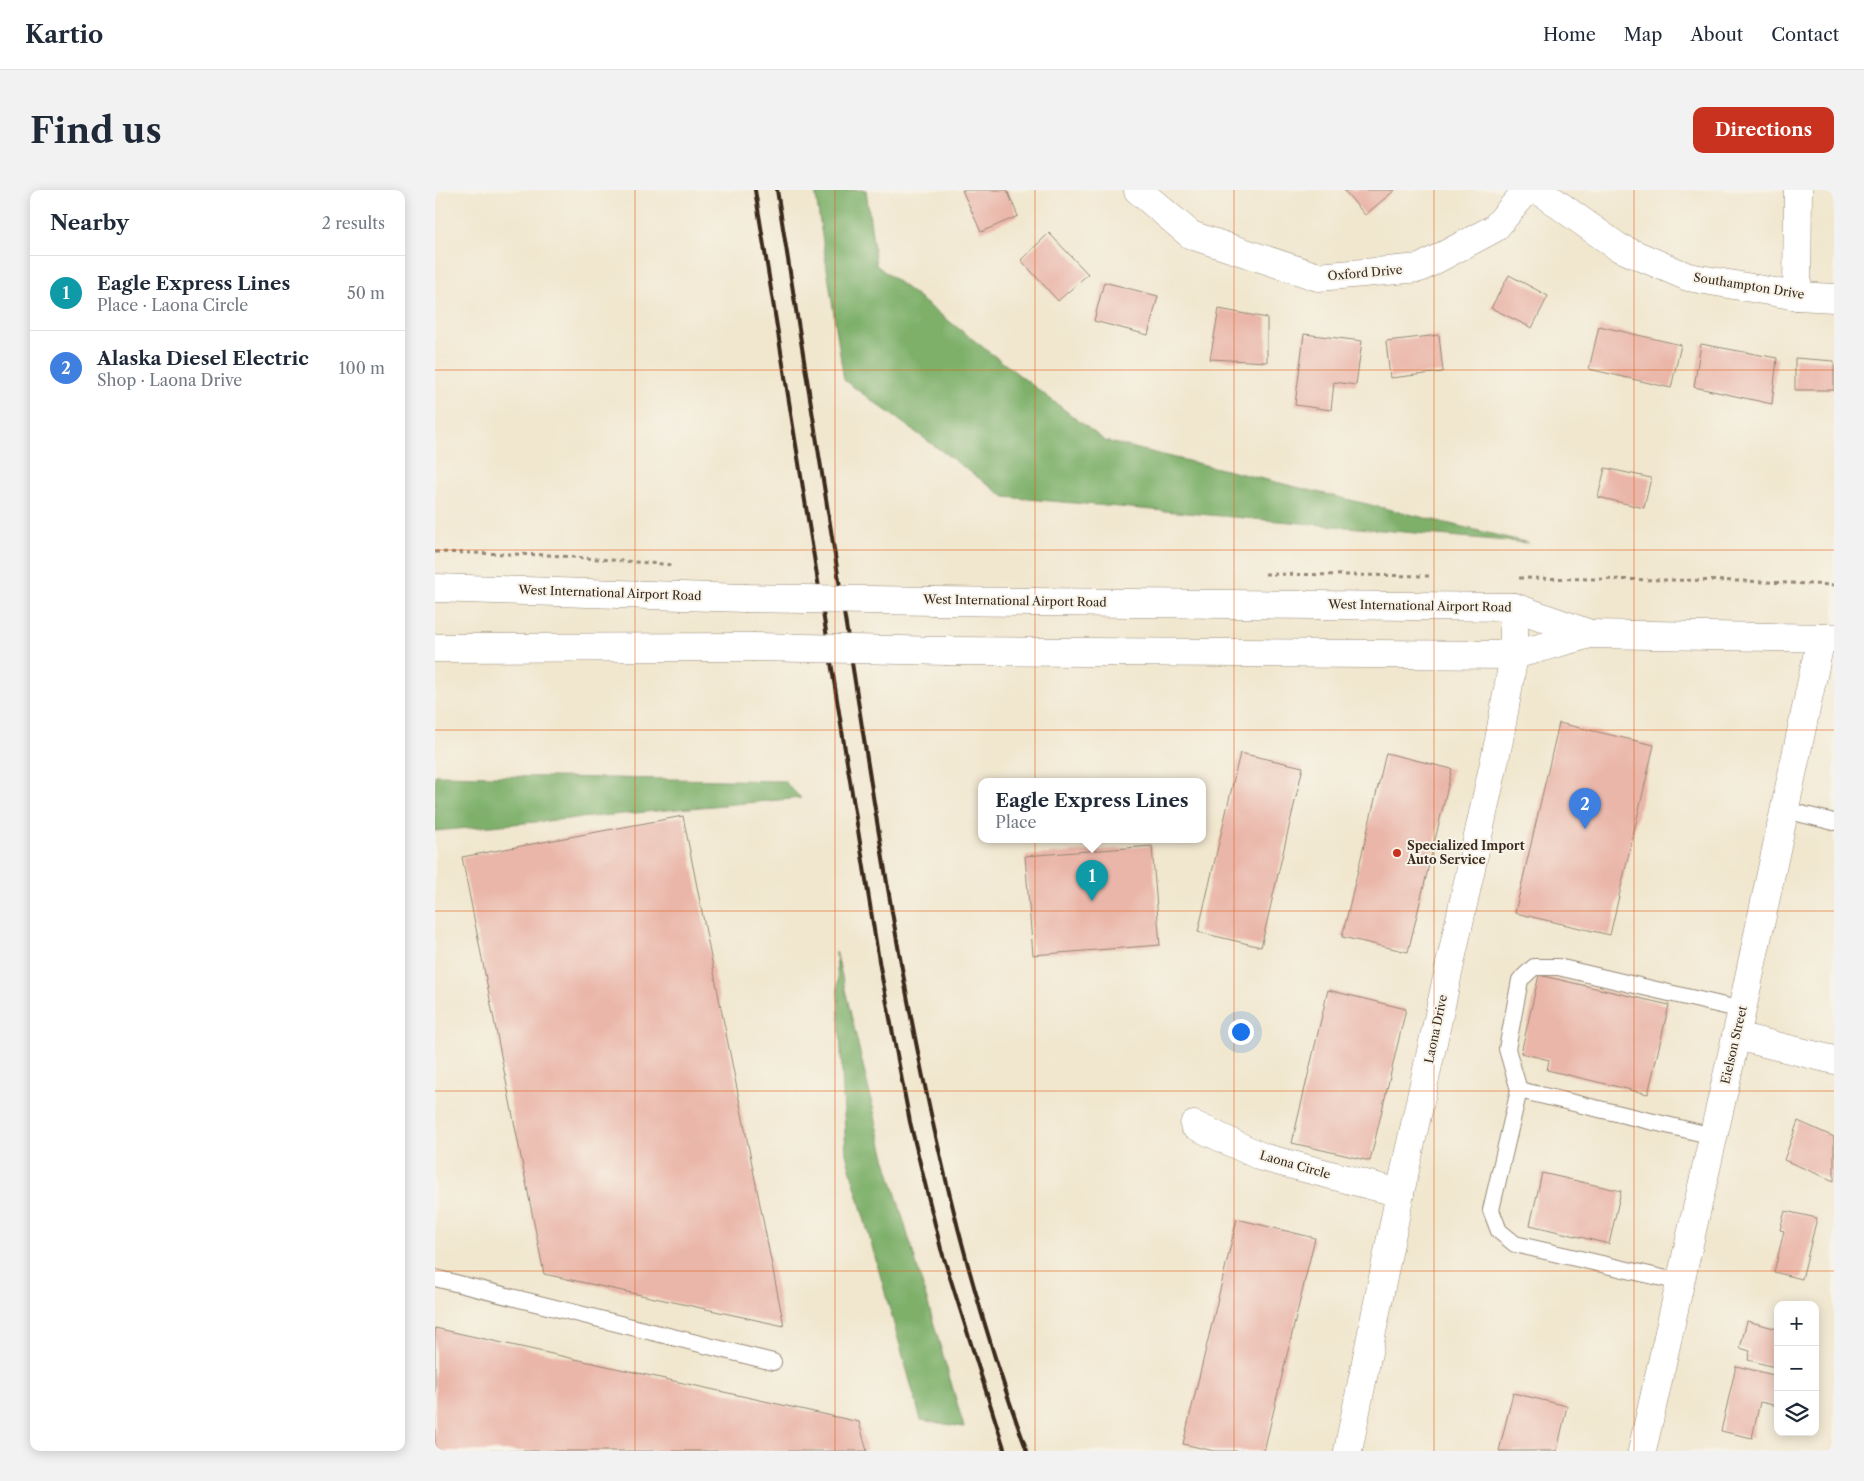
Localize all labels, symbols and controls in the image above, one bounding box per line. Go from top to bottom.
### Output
text: Kartio [25,20,103,49]
text: Home [1543,24,1596,46]
text: Map [1624,24,1662,46]
text: About [1690,24,1743,46]
text: Contact [1771,24,1839,46]
button: Directions [1693,107,1834,153]
text: Find us [30,109,162,152]
text: Nearby [50,210,129,235]
text: 2 results [322,213,385,233]
street label: Oxford Drive [1327,262,1403,283]
street label: Southampton Drive [1693,269,1806,302]
text: Eagle Express Lines [97,272,290,295]
text: 1 [62,283,70,303]
text: 50 m [347,283,385,303]
text: Place · Laona Circle [97,295,248,315]
text: Alaska Diesel Electric [97,347,309,370]
text: 2 [61,358,71,378]
text: 100 m [339,358,385,378]
text: Shop · Laona Drive [97,370,242,390]
street label: West International Airport Road [517,582,703,603]
street label: West International Airport Road [922,591,1107,610]
street label: West International Airport Road [1327,596,1512,615]
popup [978,778,1206,843]
pin: 2 [1569,788,1601,829]
text: Eagle Express Lines [995,789,1189,812]
text: Place [995,812,1036,832]
place label: Specialized Import Auto Service [1406,838,1525,867]
marker: Specialized Import Auto Service [1391,847,1403,859]
pin: 1 [1076,860,1108,901]
street label: Laona Drive [1421,993,1450,1065]
street label: Eielson Street [1717,1004,1750,1085]
your location [1228,1019,1254,1045]
street label: Laona Circle [1258,1147,1332,1182]
map controls [1774,1301,1819,1436]
button: + [1774,1301,1819,1346]
button: − [1774,1346,1819,1391]
button: layers [1774,1391,1819,1436]

